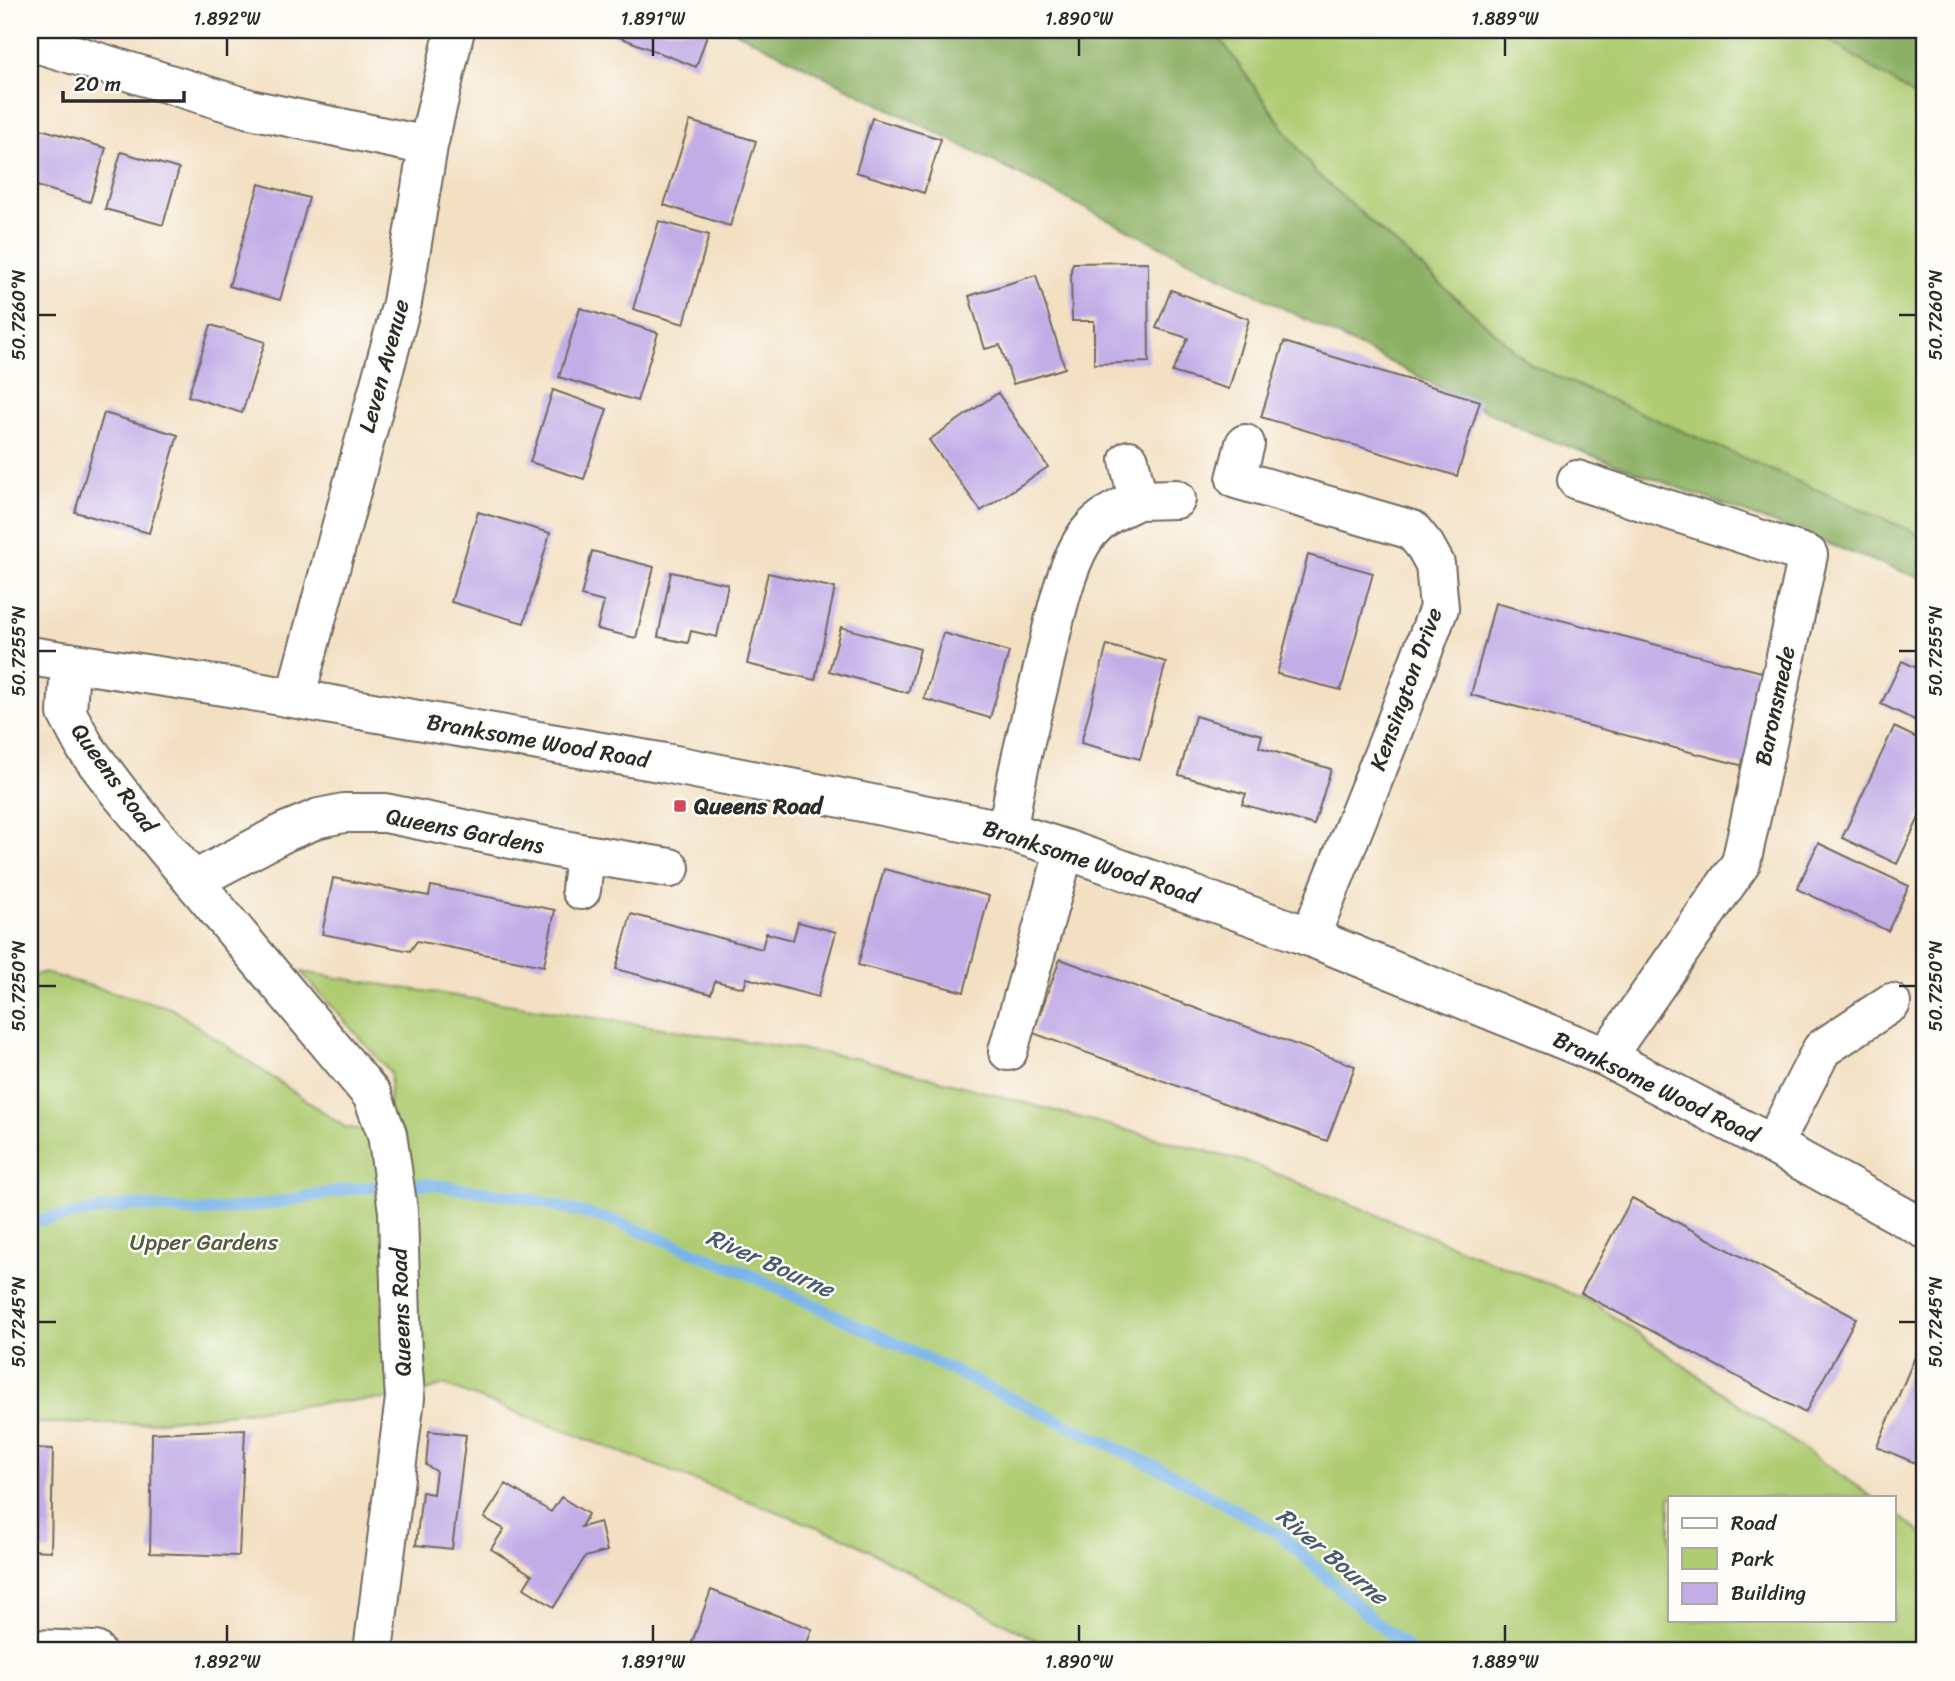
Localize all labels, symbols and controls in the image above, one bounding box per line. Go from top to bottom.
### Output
text: 1.892°W [193,3,262,35]
text: 1.891°W [621,3,686,35]
text: 1.890°W [1045,3,1114,35]
text: 1.889°W [1471,3,1540,35]
scale bar [63,60,184,104]
text: 20 m [74,65,121,103]
text: 50.7260°N [3,269,35,360]
text: 50.7260°N [1920,269,1952,360]
street label: Leven Avenue [346,294,422,437]
street label: Kensington Drive [1357,601,1455,776]
text: 50.7255°N [3,605,35,696]
text: 50.7255°N [1920,605,1952,696]
street label: Baronsmede [1742,642,1808,770]
street label: Branksome Wood Road [423,701,654,781]
street label: Queens Road [60,714,169,844]
place label: Queens Road [694,786,824,827]
street label: Queens Gardens [382,796,548,867]
marker: Queens Road [672,798,688,814]
street label: Branksome Wood Road [978,808,1206,917]
text: 50.7250°N [3,940,35,1032]
text: 50.7250°N [1920,940,1952,1032]
street label: Branksome Wood Road [1546,1019,1768,1156]
water label: River Bourne [699,1216,843,1311]
park label: Upper Gardens [130,1222,279,1263]
street label: Queens Road [378,1245,424,1377]
text: 50.7245°N [3,1276,35,1367]
text: 50.7245°N [1920,1276,1952,1367]
water label: River Bourne [1266,1496,1400,1618]
legend [1668,1496,1896,1622]
text: Road [1731,1504,1778,1542]
text: Park [1731,1540,1774,1578]
text: Building [1731,1574,1807,1612]
text: 1.892°W [193,1646,262,1678]
text: 1.891°W [621,1646,686,1678]
text: 1.890°W [1045,1646,1114,1678]
text: 1.889°W [1471,1646,1540,1678]

